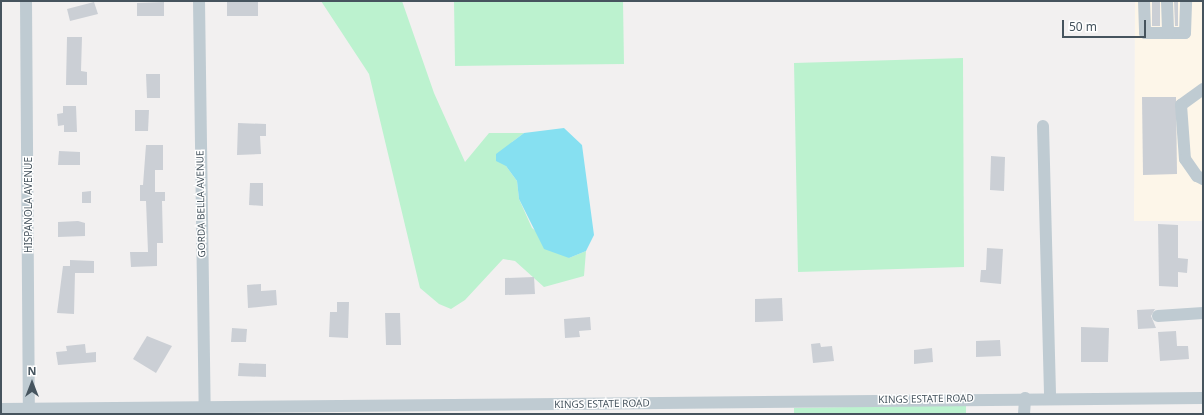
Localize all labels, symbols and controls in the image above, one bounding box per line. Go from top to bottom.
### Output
scale bar [1064,12,1148,38]
text: 50 m [1069,18,1097,35]
street label: GORDA BELLA AVENUE [194,150,208,258]
street label: HISPANOLA AVENUE [23,157,35,253]
north arrow [12,363,52,403]
text: N [28,363,36,378]
street label: KINGS ESTATE ROAD [878,392,974,406]
street label: KINGS ESTATE ROAD [554,397,650,411]

